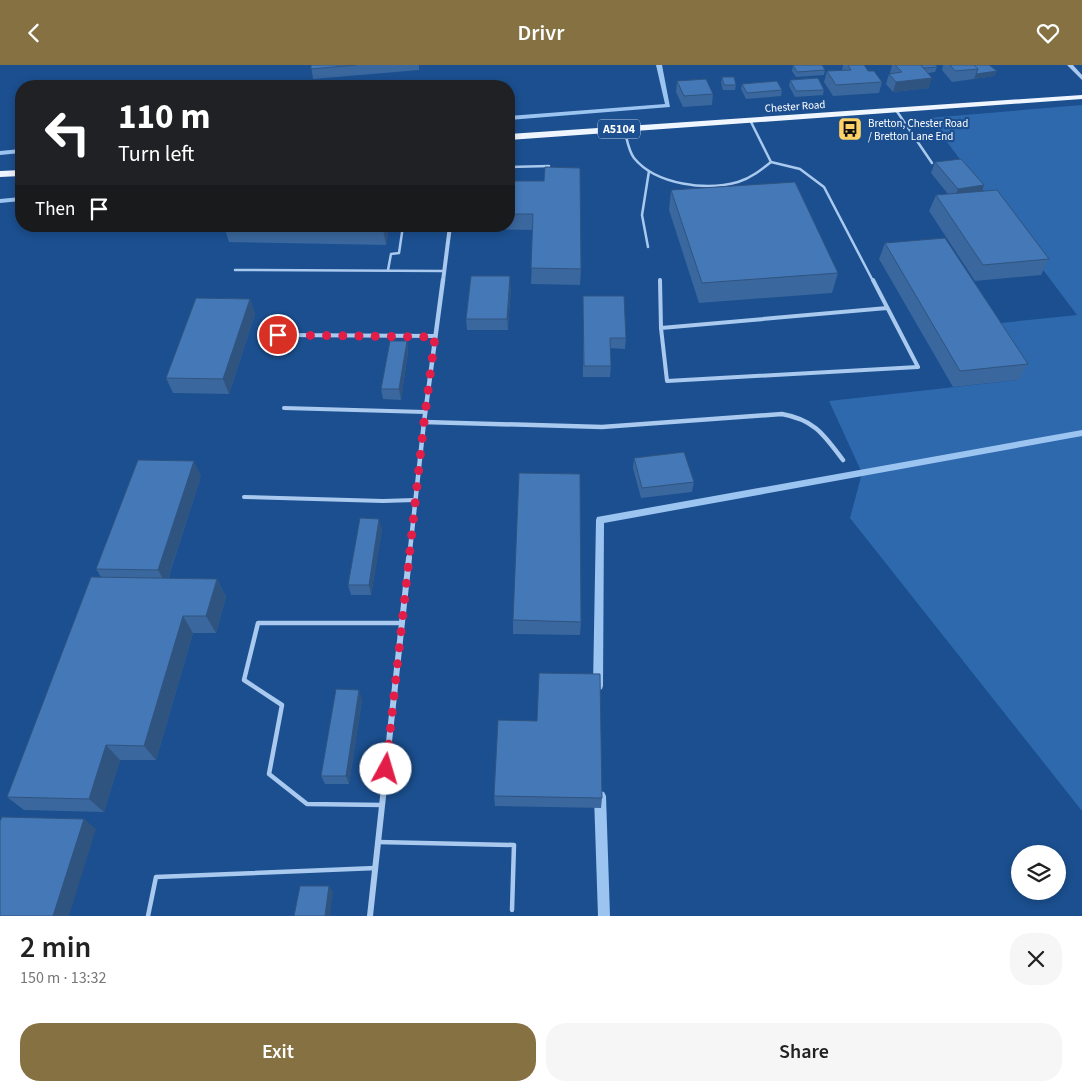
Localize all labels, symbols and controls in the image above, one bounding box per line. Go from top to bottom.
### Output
text: Drivr [518,17,564,49]
icon: back [20,19,48,47]
icon: heart [1034,19,1062,47]
text: 110 m [118,92,210,142]
street label: Chester Road [764,97,826,116]
icon: left [35,100,100,165]
bus stop icon: Bretton, Chester Road / Bretton Lane End [837,116,863,142]
place label: Bretton, Chester Road / Bretton Lane End [868,116,968,144]
road number: A5104 [598,119,640,139]
text: Turn left [118,138,194,170]
icon: arrive [85,195,113,223]
text: Then [35,196,75,223]
pin [257,314,299,356]
icon: arrive [264,321,292,349]
position arrow [359,742,411,794]
map controls [1011,845,1066,900]
button: layers [1011,845,1066,900]
text: 2 min [20,926,91,969]
button: close [1010,933,1062,985]
text: 150 m · 13:32 [20,967,107,989]
button: Exit [20,1023,536,1081]
button: Share [546,1023,1062,1081]

